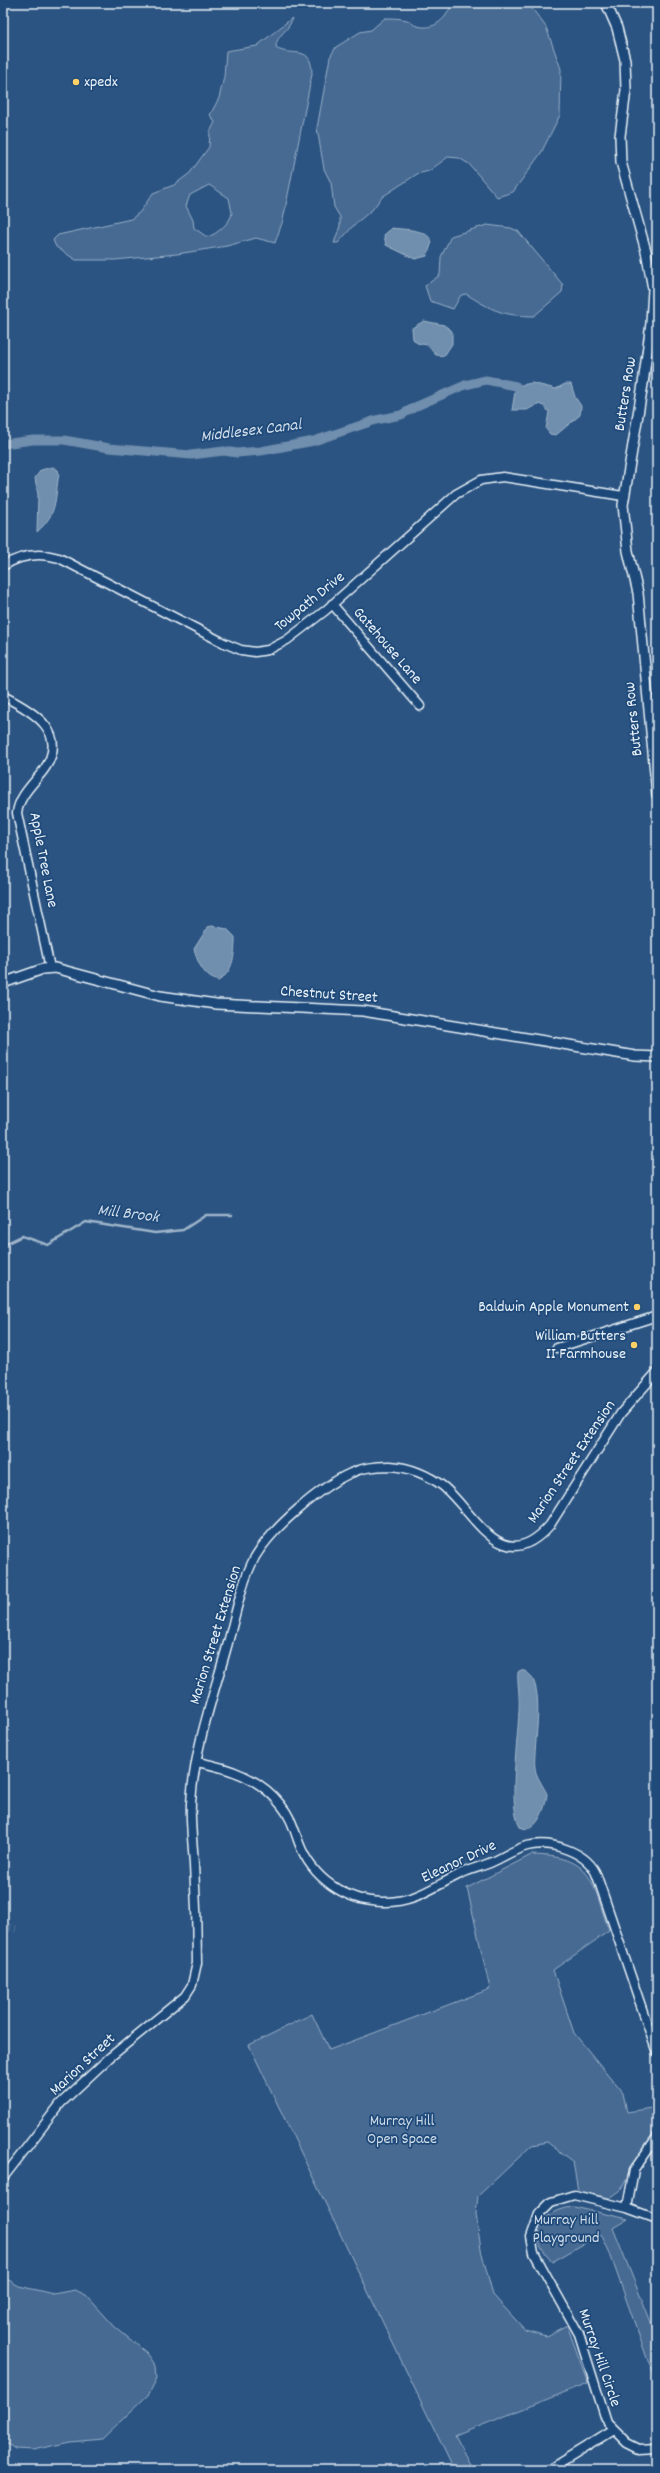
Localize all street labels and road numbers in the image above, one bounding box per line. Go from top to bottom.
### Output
street label: Butters Row [609,355,643,433]
street label: Towpath Drive [270,566,350,638]
street label: Gatehouse Lane [347,602,427,690]
street label: Butters Row [619,681,649,757]
street label: Apple Tree Lane [22,810,64,910]
street label: Chestnut Street [279,980,379,1010]
street label: Marion Street Extension [522,1396,622,1528]
street label: Marion Street Extension [184,1563,248,1707]
street label: Eleanor Drive [418,1835,500,1889]
street label: Marion Street [45,2028,121,2102]
street label: Murray Hill Circle [571,2306,627,2410]

